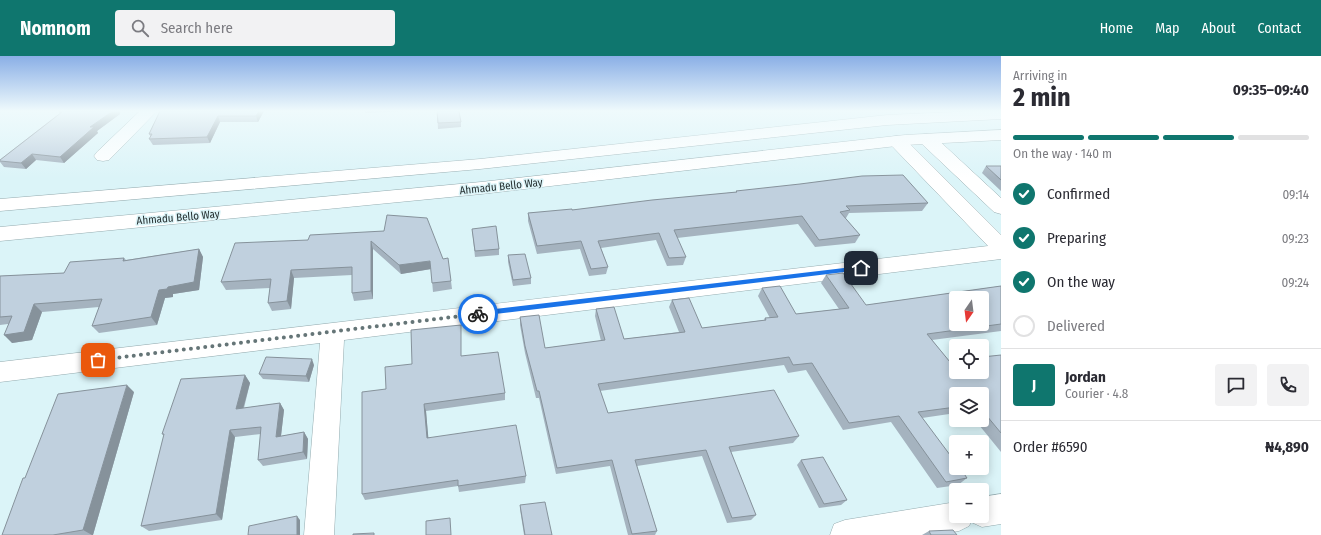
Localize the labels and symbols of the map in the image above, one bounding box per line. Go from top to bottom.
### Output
street label: Ahmadu Bello Way [459,176,543,197]
street label: Ahmadu Bello Way [136,207,220,228]
pin [844,251,878,285]
north arrow [949,291,989,331]
courier [458,294,498,334]
pin [81,343,115,377]

